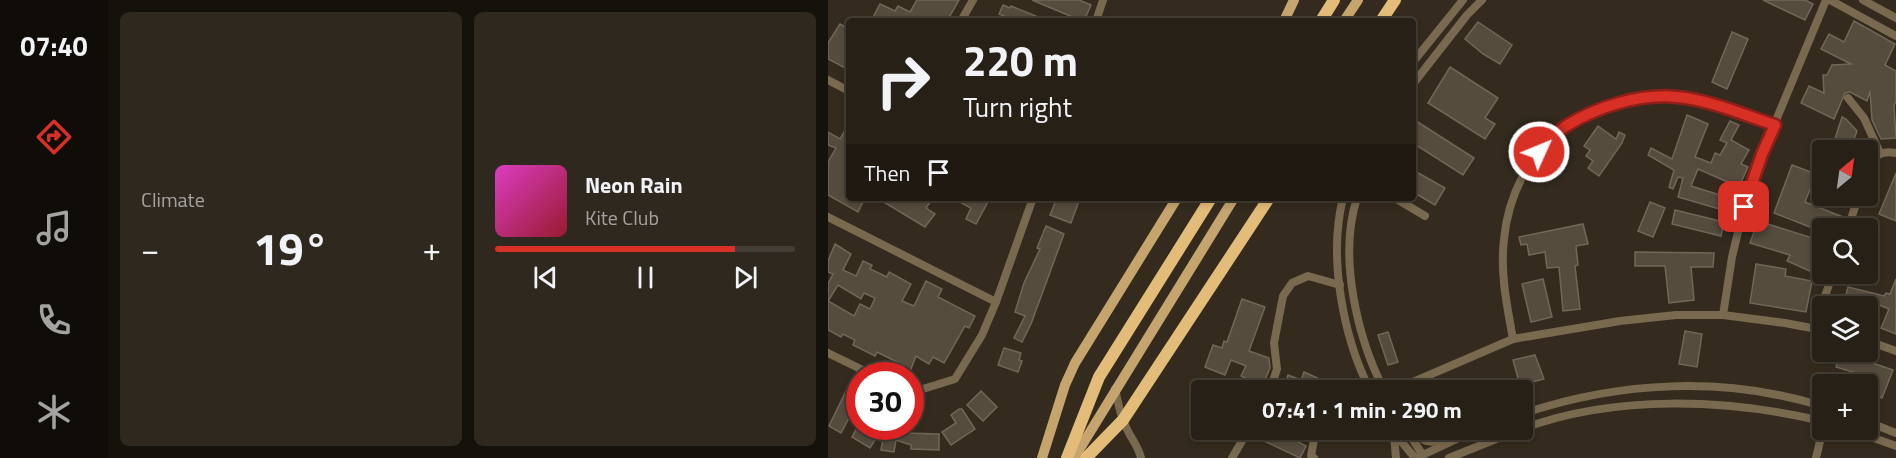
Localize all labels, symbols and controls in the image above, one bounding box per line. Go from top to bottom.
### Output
text: 07:40 [20,25,88,66]
text: 220 m [963,28,1078,92]
icon: right [864,42,942,120]
text: Turn right [963,86,1072,127]
icon: directions [33,116,75,158]
position arrow [1507,120,1571,184]
north arrow [1812,140,1878,206]
map controls [1812,140,1878,440]
text: Then [864,156,910,190]
icon: arrive [922,156,955,189]
text: Neon Rain [585,168,683,202]
pin [1718,181,1769,232]
text: Climate [141,184,205,215]
icon: arrive [1727,190,1760,223]
text: Kite Club [585,202,659,233]
icon: music [33,207,75,249]
text: 19° [253,214,329,282]
button: search [1812,218,1878,284]
text: − [141,224,159,274]
text: + [423,224,441,274]
icon: previous [529,261,562,294]
icon: pause [629,261,662,294]
icon: next [729,261,762,294]
button: layers [1812,296,1878,362]
icon: phone [33,299,75,341]
speed limit sign: 30 [846,362,924,440]
button: + [1812,374,1878,440]
icon: climate [33,391,75,433]
text: 07:41 · 1 min · 290 m [1262,393,1462,427]

